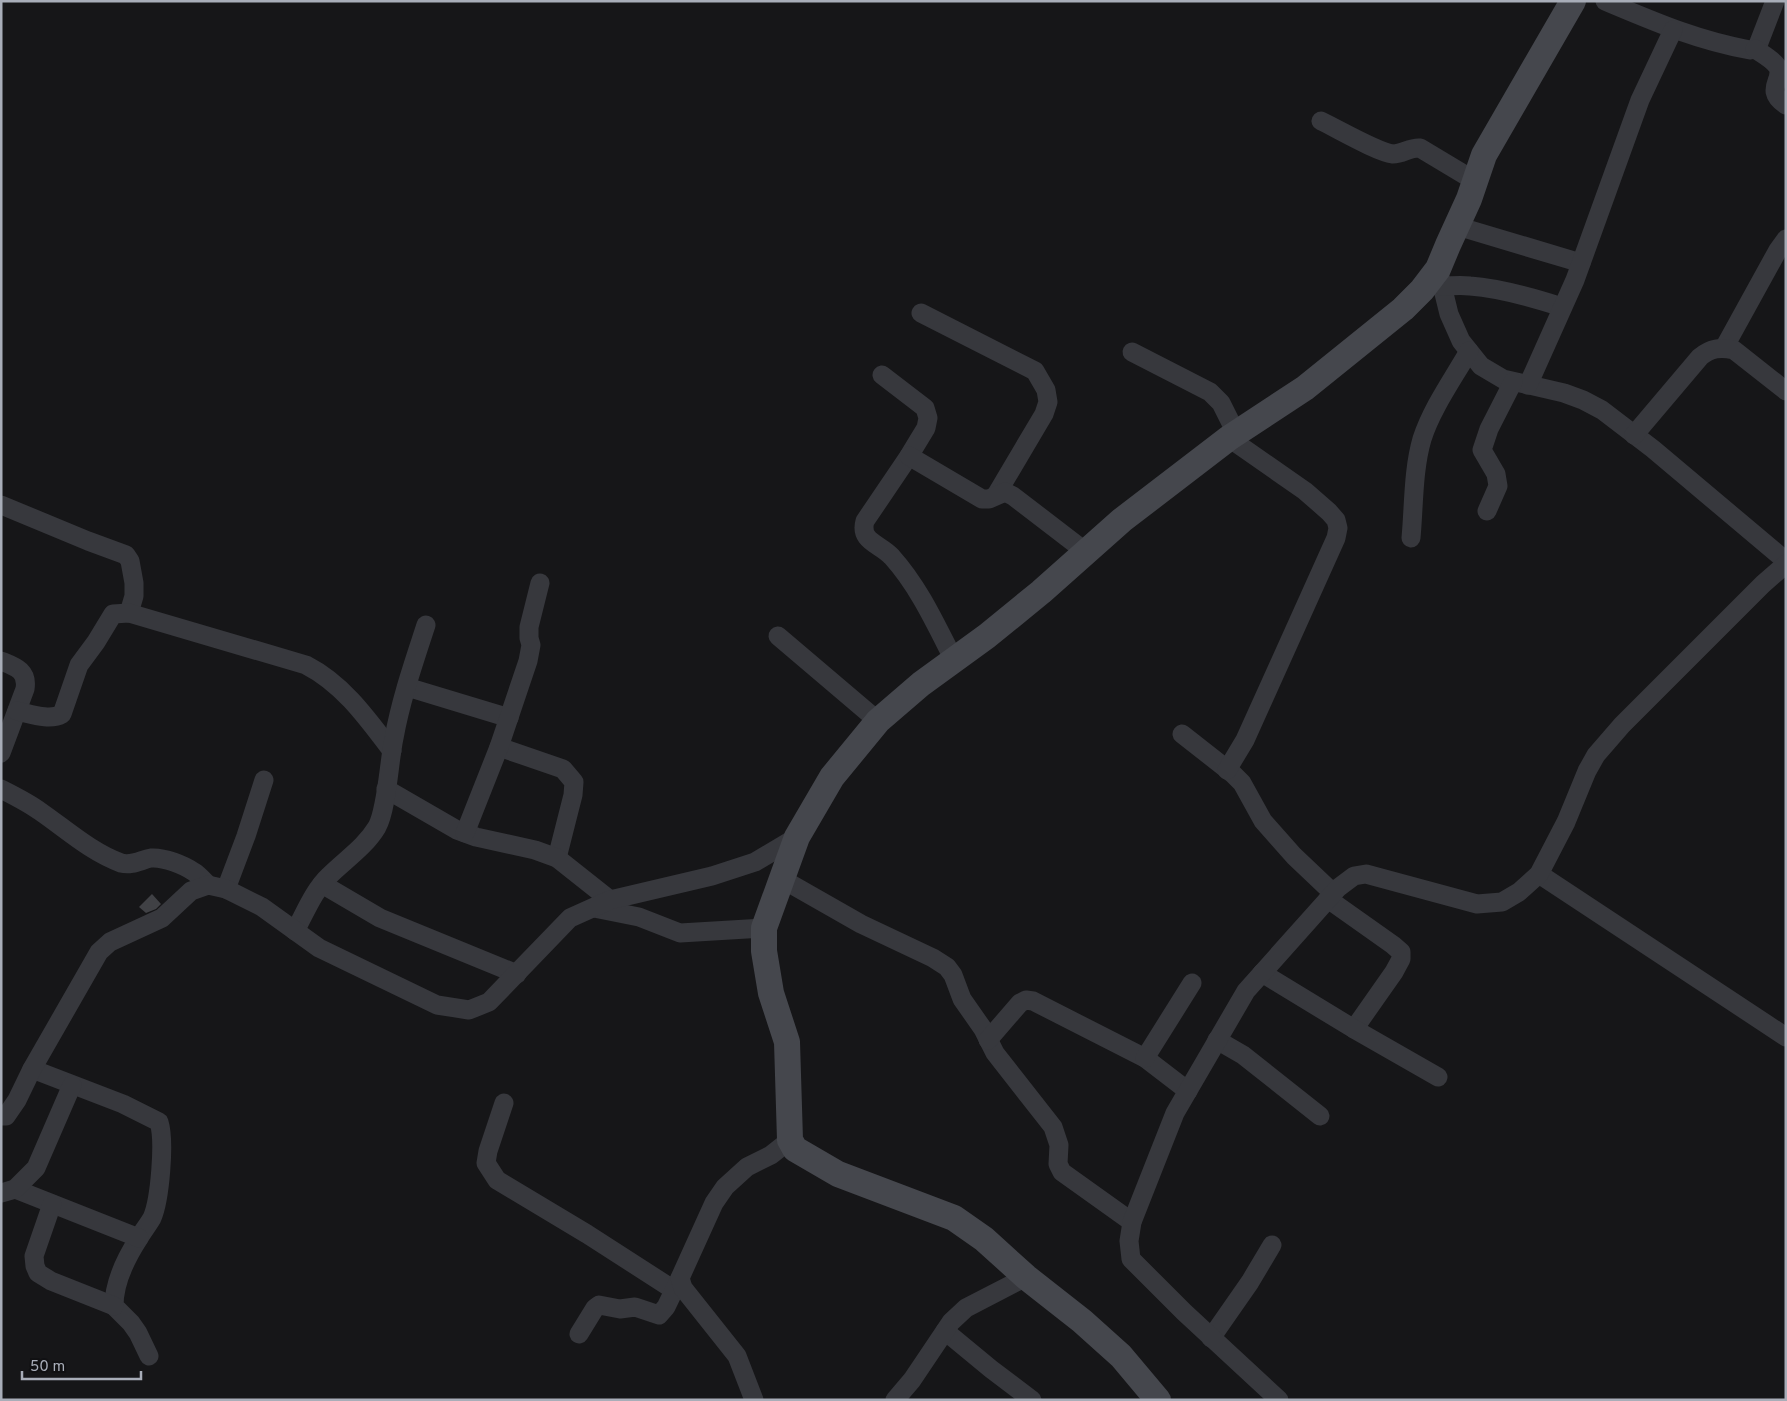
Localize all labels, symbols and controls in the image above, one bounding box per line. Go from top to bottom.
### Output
scale bar [22,1348,141,1380]
text: 50 m [30,1358,65,1377]

